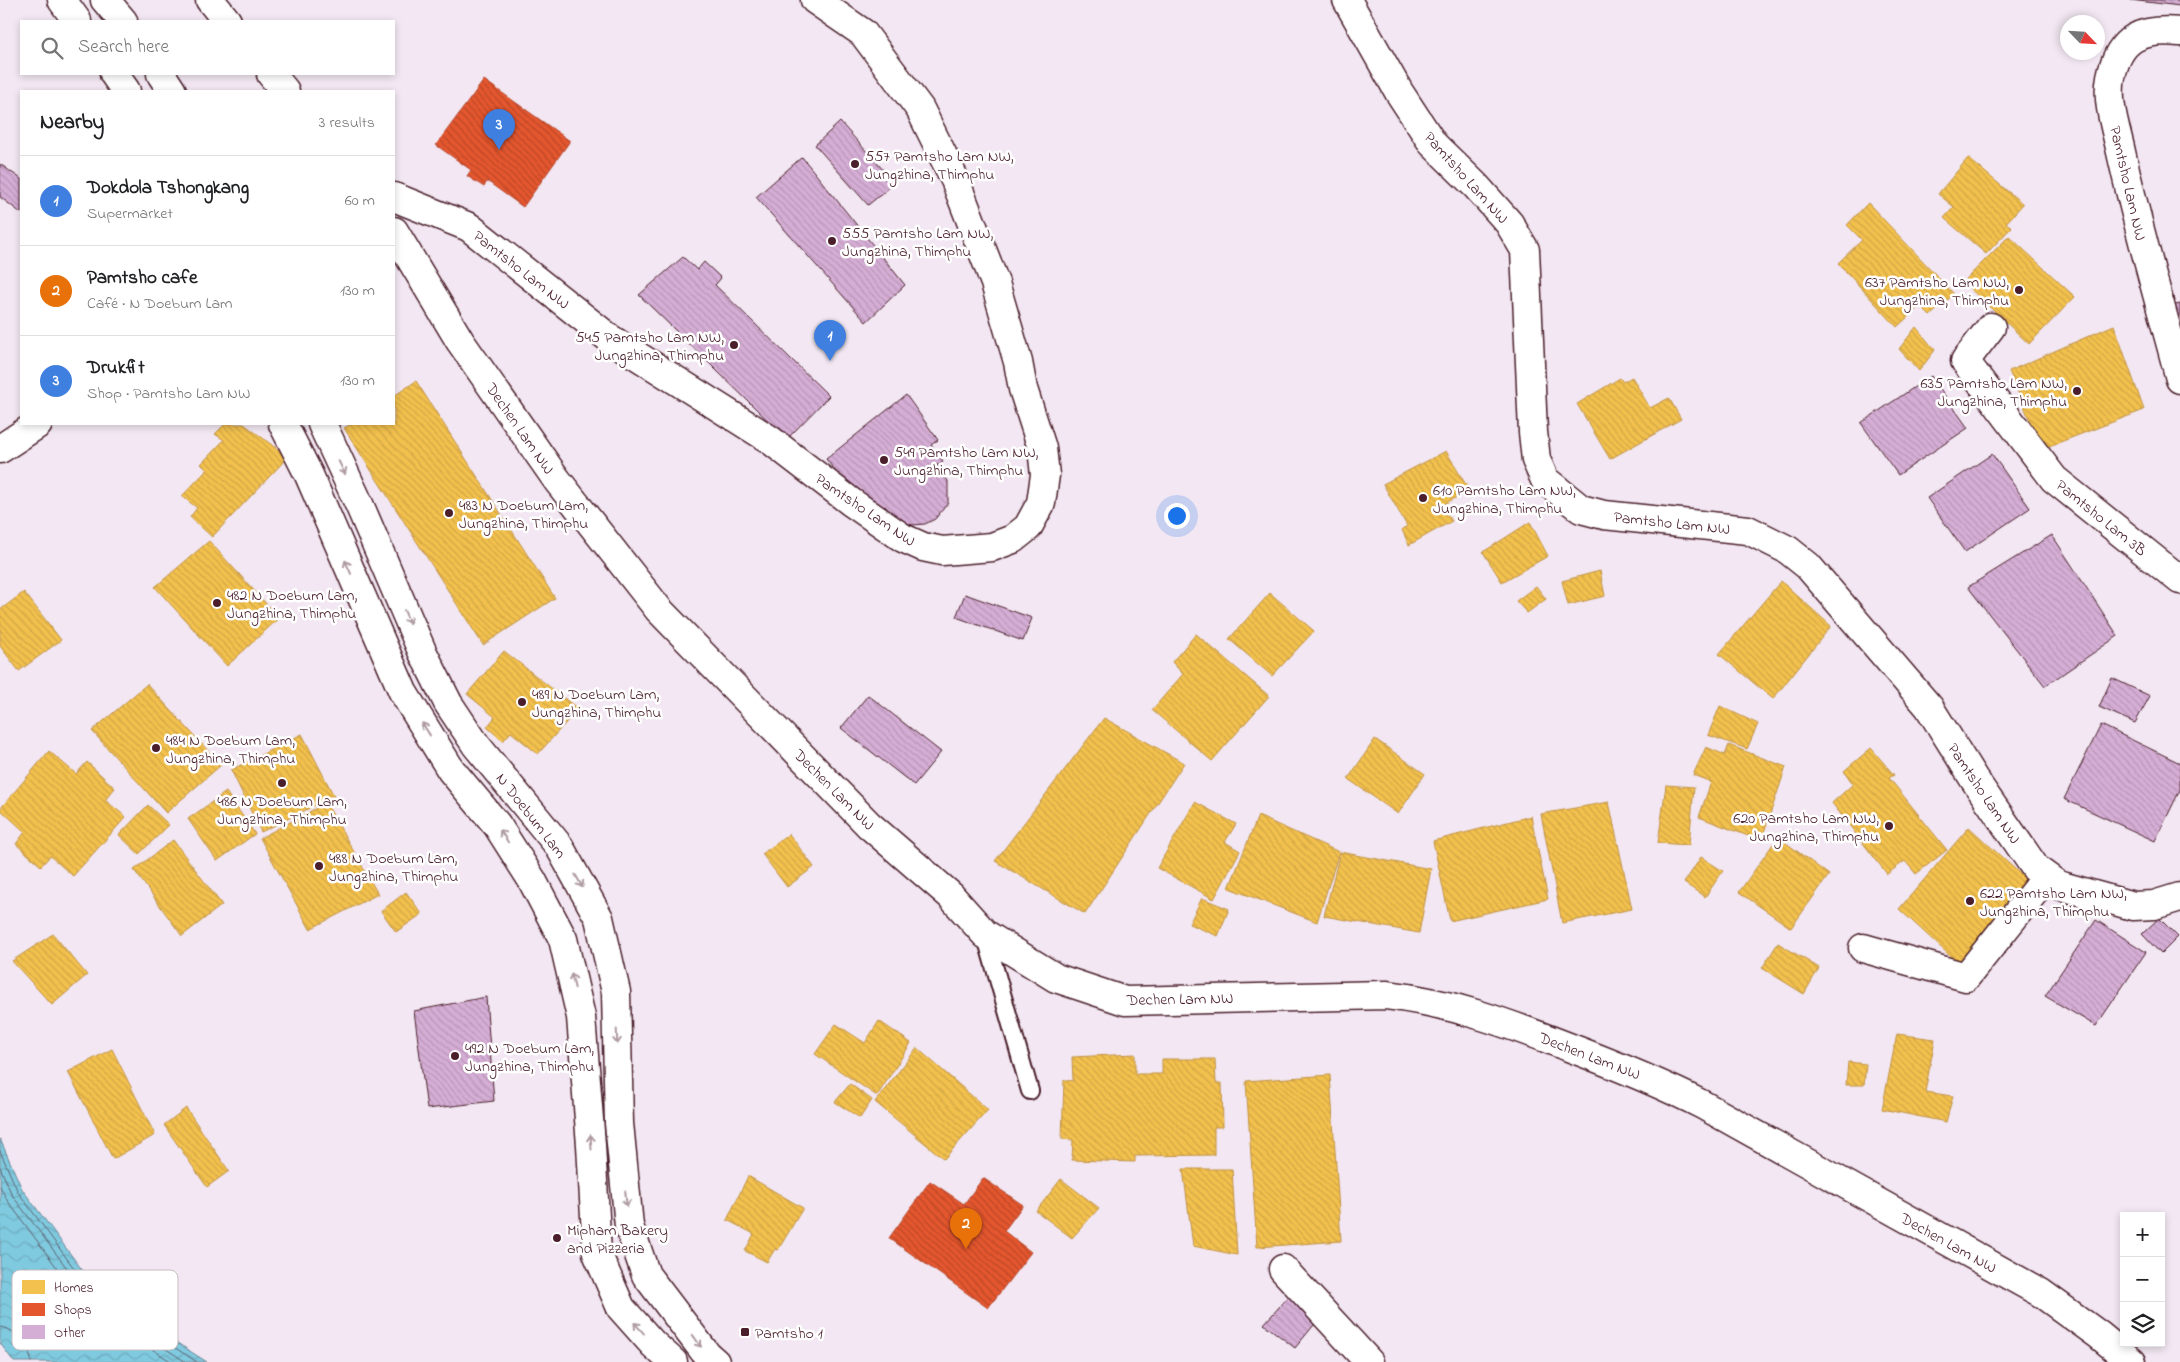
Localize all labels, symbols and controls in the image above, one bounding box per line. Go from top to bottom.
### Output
north arrow [2060,15,2105,60]
search box [20,20,395,75]
icon: search [38,34,66,62]
text: Search here [78,34,169,61]
text: Nearby [40,108,104,138]
pin: 3 [483,109,515,150]
text: 3 results [319,111,375,135]
street label: Pamtsho Lam NW [2102,124,2152,243]
street label: Pamtsho Lam NW [1417,127,1514,230]
place label: 557 Pamtsho Lam NW, Jungzhina, Thimphu [865,145,1014,187]
marker: 557 Pamtsho Lam NW, Jungzhina, Thimphu [849,158,861,170]
text: Dokdola Tshongkang [87,175,249,202]
text: 1 [53,189,59,213]
text: 60 m [345,189,375,213]
text: Supermarket [87,202,173,226]
place label: 555 Pamtsho Lam NW, Jungzhina, Thimphu [842,222,993,264]
street label: Pamtsho Lam NW [467,225,574,316]
marker: 555 Pamtsho Lam NW, Jungzhina, Thimphu [826,235,838,247]
text: Pamtsho cafe [87,265,198,292]
place label: 637 Pamtsho Lam NW, Jungzhina, Thimphu [1865,271,2009,313]
text: 2 [52,279,60,303]
text: 130 m [340,279,375,303]
marker: 637 Pamtsho Lam NW, Jungzhina, Thimphu [2013,284,2025,296]
text: Café · N Doebum Lam [87,292,232,316]
pin: 1 [814,320,846,361]
place label: 545 Pamtsho Lam NW, Jungzhina, Thimphu [575,326,724,368]
marker: 545 Pamtsho Lam NW, Jungzhina, Thimphu [728,339,740,351]
text: Drukfit [87,355,145,382]
text: 3 [53,369,59,393]
text: 130 m [340,369,375,393]
place label: 635 Pamtsho Lam NW, Jungzhina, Thimphu [1920,372,2067,414]
street label: Dechen Lam NW [478,378,560,480]
text: Shop · Pamtsho Lam NW [87,382,250,406]
marker: 635 Pamtsho Lam NW, Jungzhina, Thimphu [2071,385,2083,397]
place label: 549 Pamtsho Lam NW, Jungzhina, Thimphu [894,441,1039,483]
marker: 549 Pamtsho Lam NW, Jungzhina, Thimphu [878,454,890,466]
one-way arrow [338,460,347,475]
street label: Pamtsho Lam NW [810,468,920,553]
street label: Pamtsho Lam 3B [2050,474,2152,563]
place label: 610 Pamtsho Lam NW, Jungzhina, Thimphu [1433,479,1576,521]
marker: 610 Pamtsho Lam NW, Jungzhina, Thimphu [1417,492,1429,504]
place label: 483 N Doebum Lam, Jungzhina, Thimphu [459,494,588,536]
your location [1164,503,1190,529]
street label: Pamtsho Lam NW [1612,506,1731,542]
marker: 483 N Doebum Lam, Jungzhina, Thimphu [443,507,455,519]
one-way arrow [342,560,352,575]
place label: 482 N Doebum Lam, Jungzhina, Thimphu [227,584,358,626]
marker: 482 N Doebum Lam, Jungzhina, Thimphu [211,597,223,609]
one-way arrow [403,609,413,624]
place label: 489 N Doebum Lam, Jungzhina, Thimphu [532,683,661,725]
marker: 489 N Doebum Lam, Jungzhina, Thimphu [516,696,528,708]
one-way arrow [420,722,430,736]
place label: 484 N Doebum Lam, Jungzhina, Thimphu [166,729,295,771]
street label: Pamtsho Lam NW [1941,739,2026,849]
marker: 484 N Doebum Lam, Jungzhina, Thimphu [150,742,162,754]
street label: Dechen Lam NW [787,743,880,837]
street label: N Doebum Lam [489,768,572,864]
marker: 486 N Doebum Lam, Jungzhina, Thimphu [276,777,288,789]
place label: 486 N Doebum Lam, Jungzhina, Thimphu [217,790,347,832]
place label: 620 Pamtsho Lam NW, Jungzhina, Thimphu [1733,807,1879,849]
marker: 620 Pamtsho Lam NW, Jungzhina, Thimphu [1883,820,1895,832]
one-way arrow [498,829,508,843]
place label: 488 N Doebum Lam, Jungzhina, Thimphu [329,847,458,889]
marker: 488 N Doebum Lam, Jungzhina, Thimphu [313,860,325,872]
one-way arrow [574,874,584,888]
place label: 622 Pamtsho Lam NW, Jungzhina, Thimphu [1980,882,2127,924]
marker: 622 Pamtsho Lam NW, Jungzhina, Thimphu [1964,895,1976,907]
one-way arrow [568,973,577,989]
street label: Dechen Lam NW [1125,987,1234,1013]
street label: Dechen Lam NW [1534,1026,1643,1087]
one-way arrow [613,1028,622,1044]
place label: 492 N Doebum Lam, Jungzhina, Thimphu [465,1037,594,1079]
marker: 492 N Doebum Lam, Jungzhina, Thimphu [449,1050,461,1062]
one-way arrow [586,1134,596,1150]
one-way arrow [621,1190,631,1206]
street label: Dechen Lam NW [1895,1207,2001,1280]
pin: 2 [950,1208,982,1249]
map controls [2120,1212,2165,1347]
button: + [2120,1212,2165,1257]
place label: Mipham Bakery and Pizzeria [567,1219,668,1261]
marker: Mipham Bakery and Pizzeria [551,1232,563,1244]
button: − [2120,1257,2165,1302]
legend [12,1270,178,1350]
text: Homes [54,1278,94,1299]
text: Shops [54,1300,92,1321]
button: layers [2120,1302,2165,1347]
one-way arrow [633,1321,644,1334]
place label: Pamtsho 1 [755,1322,823,1346]
text: Other [54,1323,86,1344]
marker: Pamtsho 1 [739,1326,751,1338]
one-way arrow [692,1334,702,1348]

